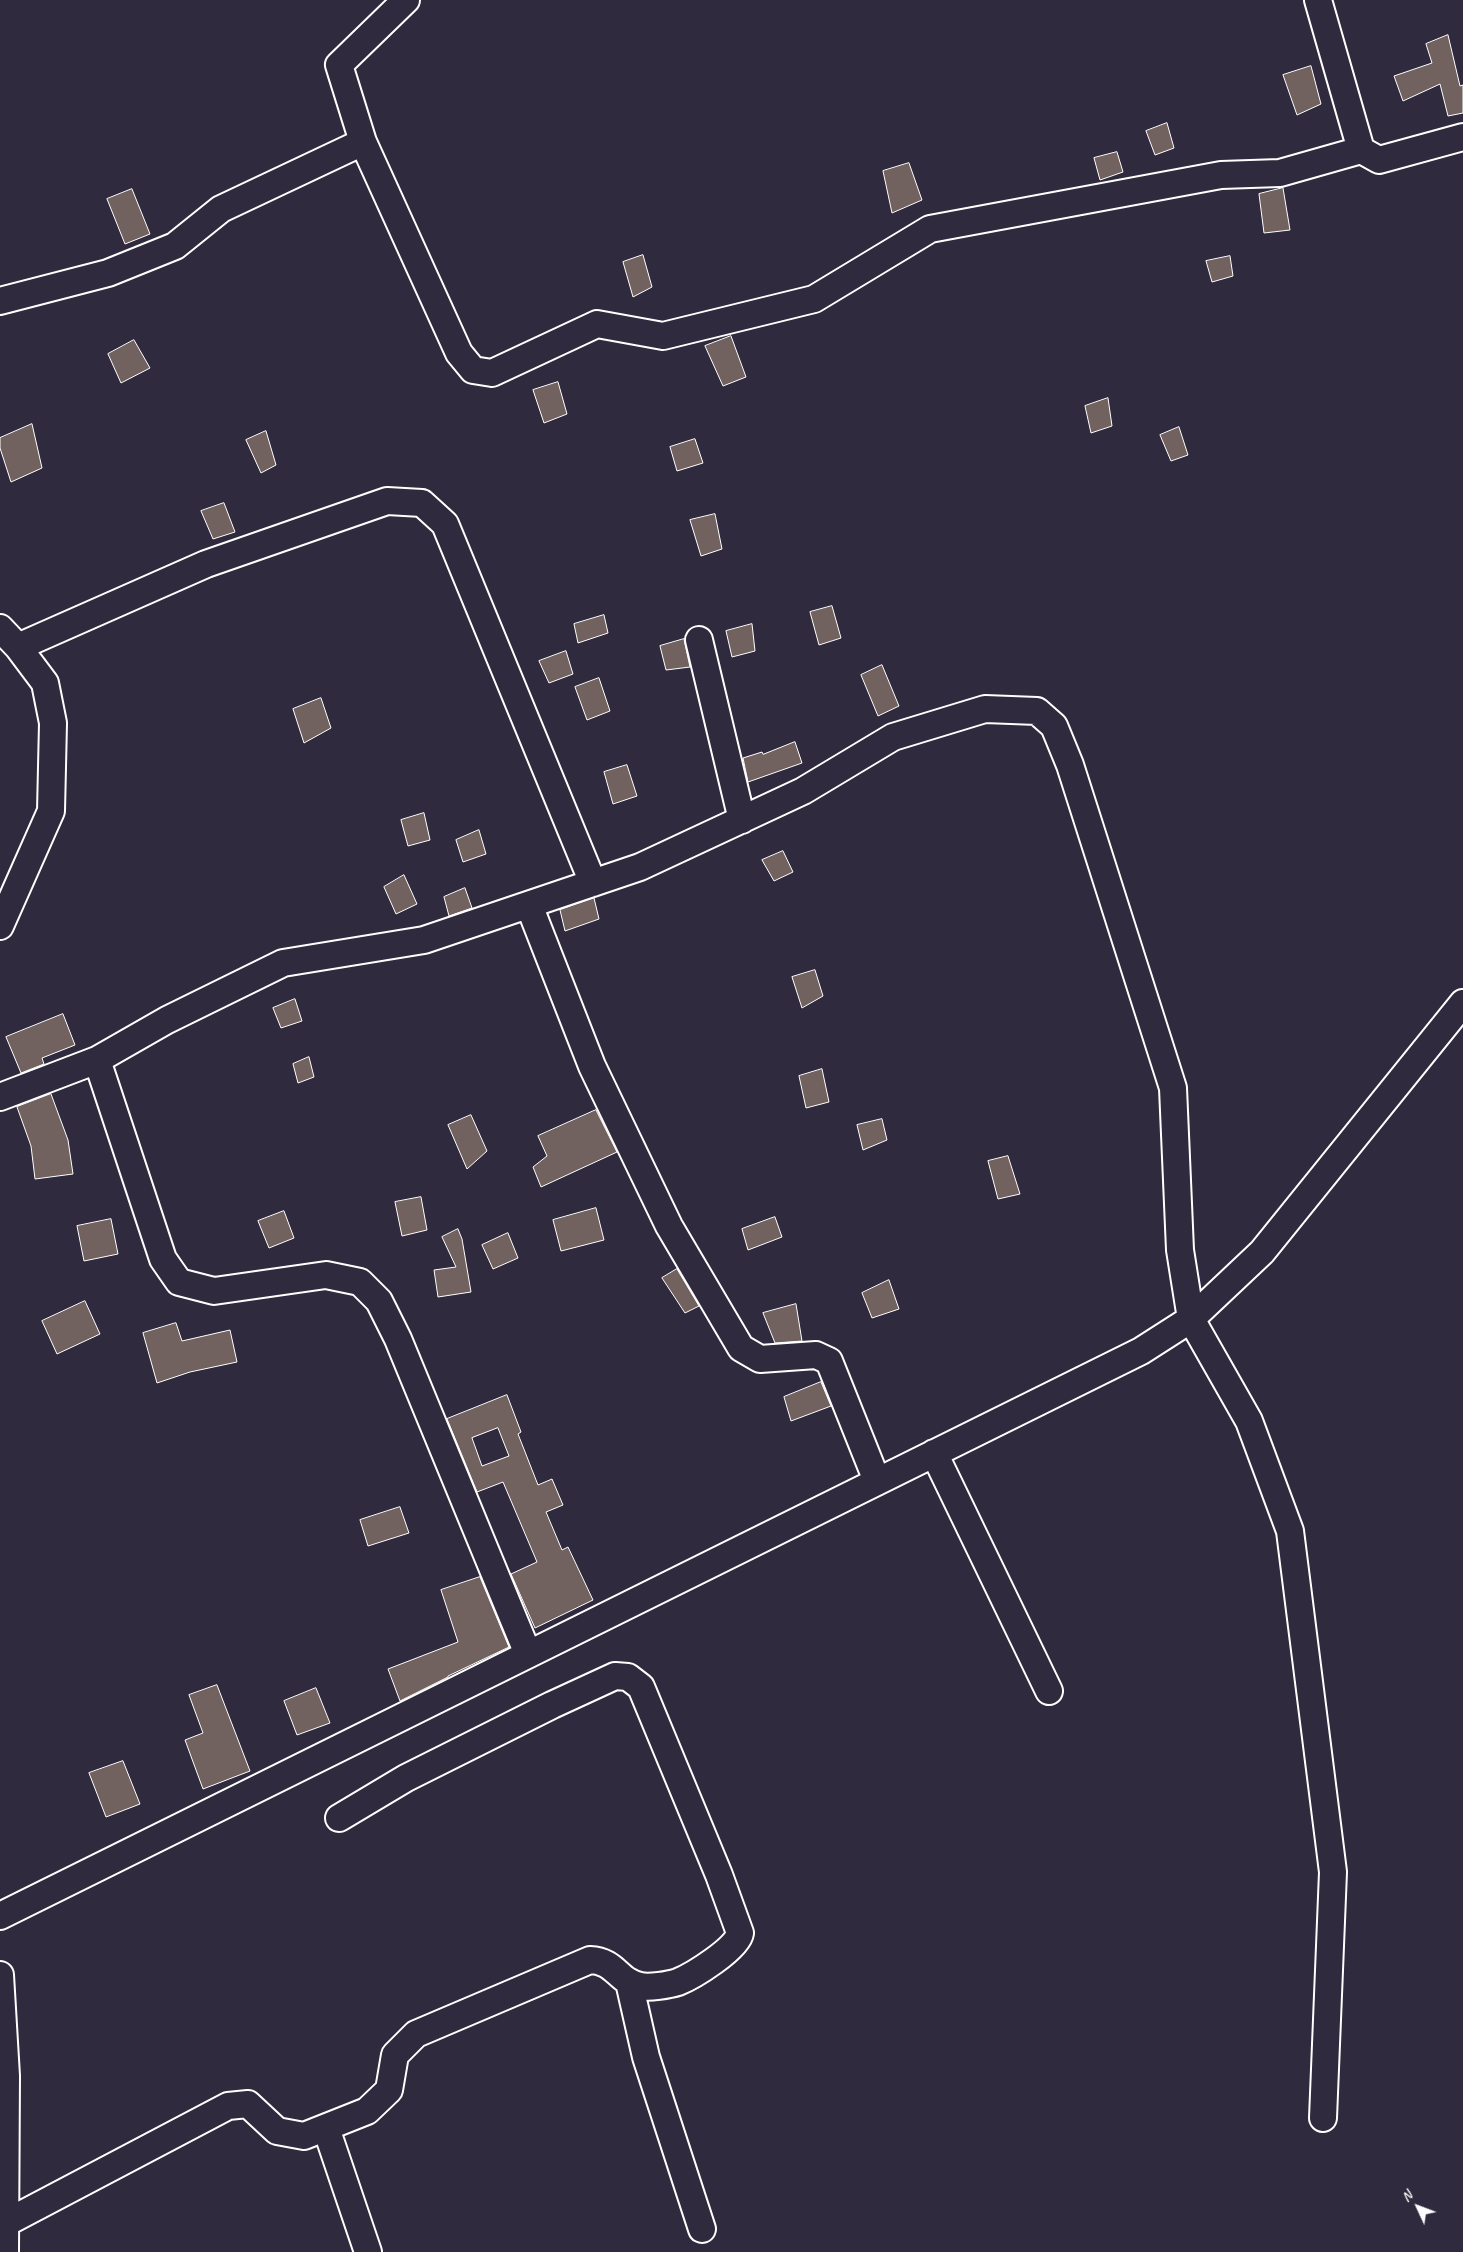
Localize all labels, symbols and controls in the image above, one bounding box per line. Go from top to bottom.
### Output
north arrow [1393,2182,1443,2232]
text: N [1397,2187,1416,2205]

